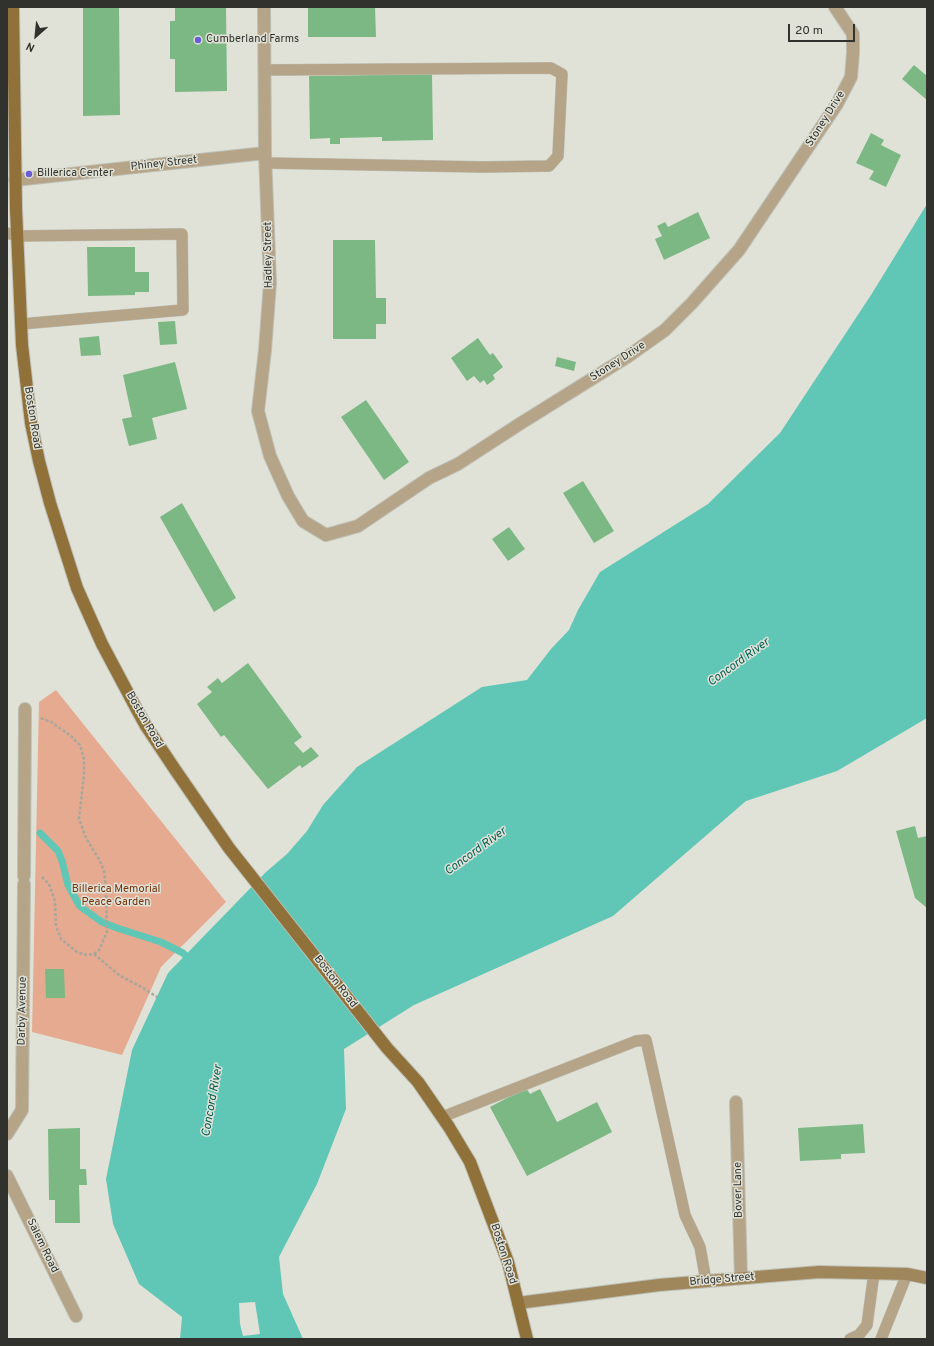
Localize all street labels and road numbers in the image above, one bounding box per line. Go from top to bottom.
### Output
street label: Stoney Drive [804,89,848,149]
street label: Phiney Street [130,154,198,174]
street label: Hadley Street [262,222,276,288]
street label: Stoney Drive [588,339,648,385]
street label: Boston Road [21,386,43,450]
street label: Boston Road [123,690,165,750]
street label: Boston Road [310,953,360,1011]
street label: Darby Avenue [16,977,30,1045]
street label: Bover Lane [732,1162,746,1218]
street label: Salem Road [23,1217,61,1275]
street label: Boston Road [487,1222,519,1286]
street label: Bridge Street [689,1271,755,1289]

